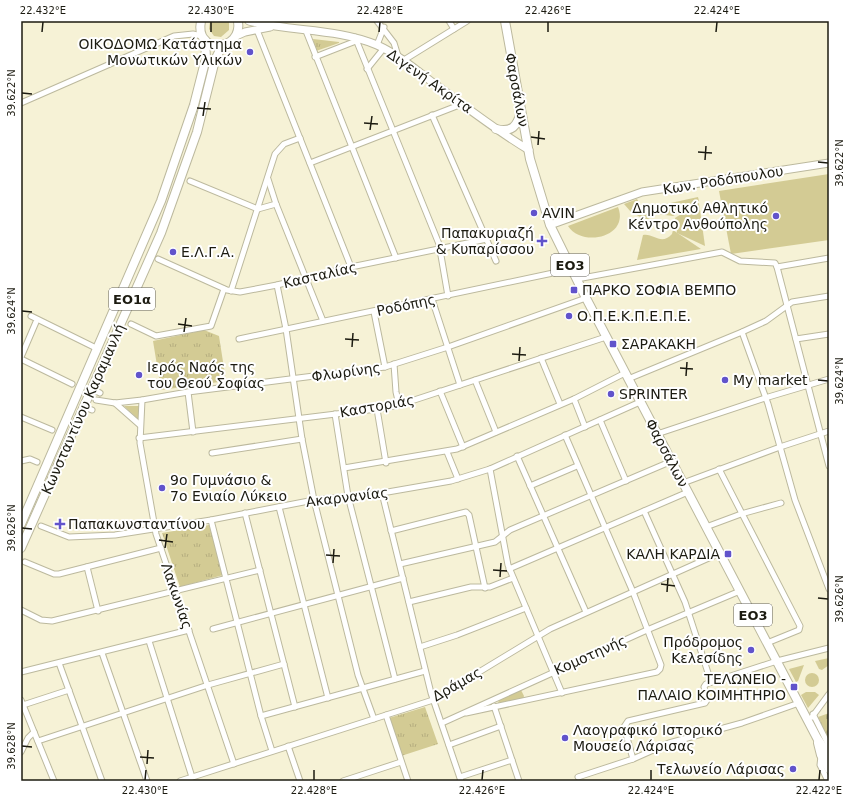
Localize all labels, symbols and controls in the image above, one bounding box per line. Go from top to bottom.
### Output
text: 22.432°E [20,5,66,16]
text: 22.430°E [188,5,234,16]
text: 22.428°E [357,5,403,16]
text: 22.426°E [525,5,571,16]
text: 22.424°E [694,5,740,16]
place label: ΟΙΚΟΔΟΜΩ Κατάστημα Μονωτικών Υλικών [78,36,242,68]
street label: Διγενή Ακρίτα [384,46,476,116]
marker: ΟΙΚΟΔΟΜΩ Κατάστημα Μονωτικών Υλικών [245,47,255,57]
street label: Φαρσάλων [502,52,532,129]
text: 39.622°N [6,69,17,117]
text: 39.622°N [834,139,845,187]
street label: Κων. Ροδόπουλου [662,163,784,197]
place label: Δημοτικό Αθλητικό Κέντρο Ανθούπολης [628,200,768,232]
place label: AVIN [542,205,575,221]
marker: AVIN [529,208,539,218]
marker: Δημοτικό Αθλητικό Κέντρο Ανθούπολης [771,211,781,221]
place label: Παπακυριαζή & Κυπαρίσσου [436,225,534,257]
marker: Παπακυριαζή & Κυπαρίσσου [537,236,547,246]
place label: Ε.Λ.Γ.Α. [181,244,235,260]
marker: Ε.Λ.Γ.Α. [168,247,178,257]
road number: ΕΟ3 [551,254,589,276]
street label: Κασταλίας [281,259,359,291]
place label: ΠΑΡΚΟ ΣΟΦΙΑ ΒΕΜΠΟ [582,282,736,298]
marker: ΠΑΡΚΟ ΣΟΦΙΑ ΒΕΜΠΟ [569,285,579,295]
text: 39.624°N [6,287,17,335]
road number: ΕΟ1α [109,288,155,310]
street label: Ροδόπης [375,291,437,319]
place label: Ο.Π.Ε.Κ.Π.Ε.Π.Ε. [577,308,691,324]
marker: Ο.Π.Ε.Κ.Π.Ε.Π.Ε. [564,311,574,321]
street label: Κωνσταντίνου Καραμανλή [38,321,128,497]
place label: ΣΑΡΑΚΑΚΗ [621,336,696,352]
marker: ΣΑΡΑΚΑΚΗ [608,339,618,349]
text: 39.624°N [834,357,845,405]
place label: Ιερός Ναός της του Θεού Σοφίας [147,359,265,391]
street label: Φλωρίνης [310,359,382,385]
marker: Ιερός Ναός της του Θεού Σοφίας [134,370,144,380]
place label: My market [733,372,808,388]
marker: My market [720,375,730,385]
place label: SPRINTER [619,386,688,402]
marker: SPRINTER [606,389,616,399]
street label: Καστοριάς [339,392,415,420]
street label: Φαρσάλων [642,416,692,490]
place label: 9ο Γυμνάσιο & 7ο Ενιαίο Λύκειο [170,472,287,504]
marker: 9ο Γυμνάσιο & 7ο Ενιαίο Λύκειο [157,483,167,493]
street label: Ακαρνανίας [305,484,389,510]
text: 39.626°N [6,504,17,552]
place label: Παπακωνσταντίνου [68,516,205,532]
marker: Παπακωνσταντίνου [55,519,65,529]
place label: ΚΑΛΗ ΚΑΡΔΙΑ [626,546,720,562]
marker: ΚΑΛΗ ΚΑΡΔΙΑ [723,549,733,559]
street label: Λακωνίας [158,561,196,631]
text: 39.626°N [834,575,845,623]
road number: ΕΟ3 [734,604,772,626]
street label: Κομοτηνής [551,632,629,678]
place label: Πρόδρομος Κελεσίδης [663,634,743,666]
marker: Πρόδρομος Κελεσίδης [746,645,756,655]
street label: Δράμας [430,664,484,704]
place label: ΤΕΛΩΝΕΙΟ - ΠΑΛΑΙΟ ΚΟΙΜΗΤΗΡΙΟ [638,671,786,703]
marker: ΤΕΛΩΝΕΙΟ - ΠΑΛΑΙΟ ΚΟΙΜΗΤΗΡΙΟ [789,682,799,692]
text: 39.628°N [6,722,17,770]
place label: Λαογραφικό Ιστορικό Μουσείο Λάρισας [573,722,722,754]
marker: Λαογραφικό Ιστορικό Μουσείο Λάρισας [560,733,570,743]
place label: Τελωνείο Λάρισας [656,761,785,777]
marker: Τελωνείο Λάρισας [788,764,798,774]
text: 22.430°E [122,785,168,796]
text: 22.428°E [291,785,337,796]
text: 22.426°E [459,785,505,796]
text: 22.424°E [628,785,674,796]
text: 22.422°E [796,785,842,796]

